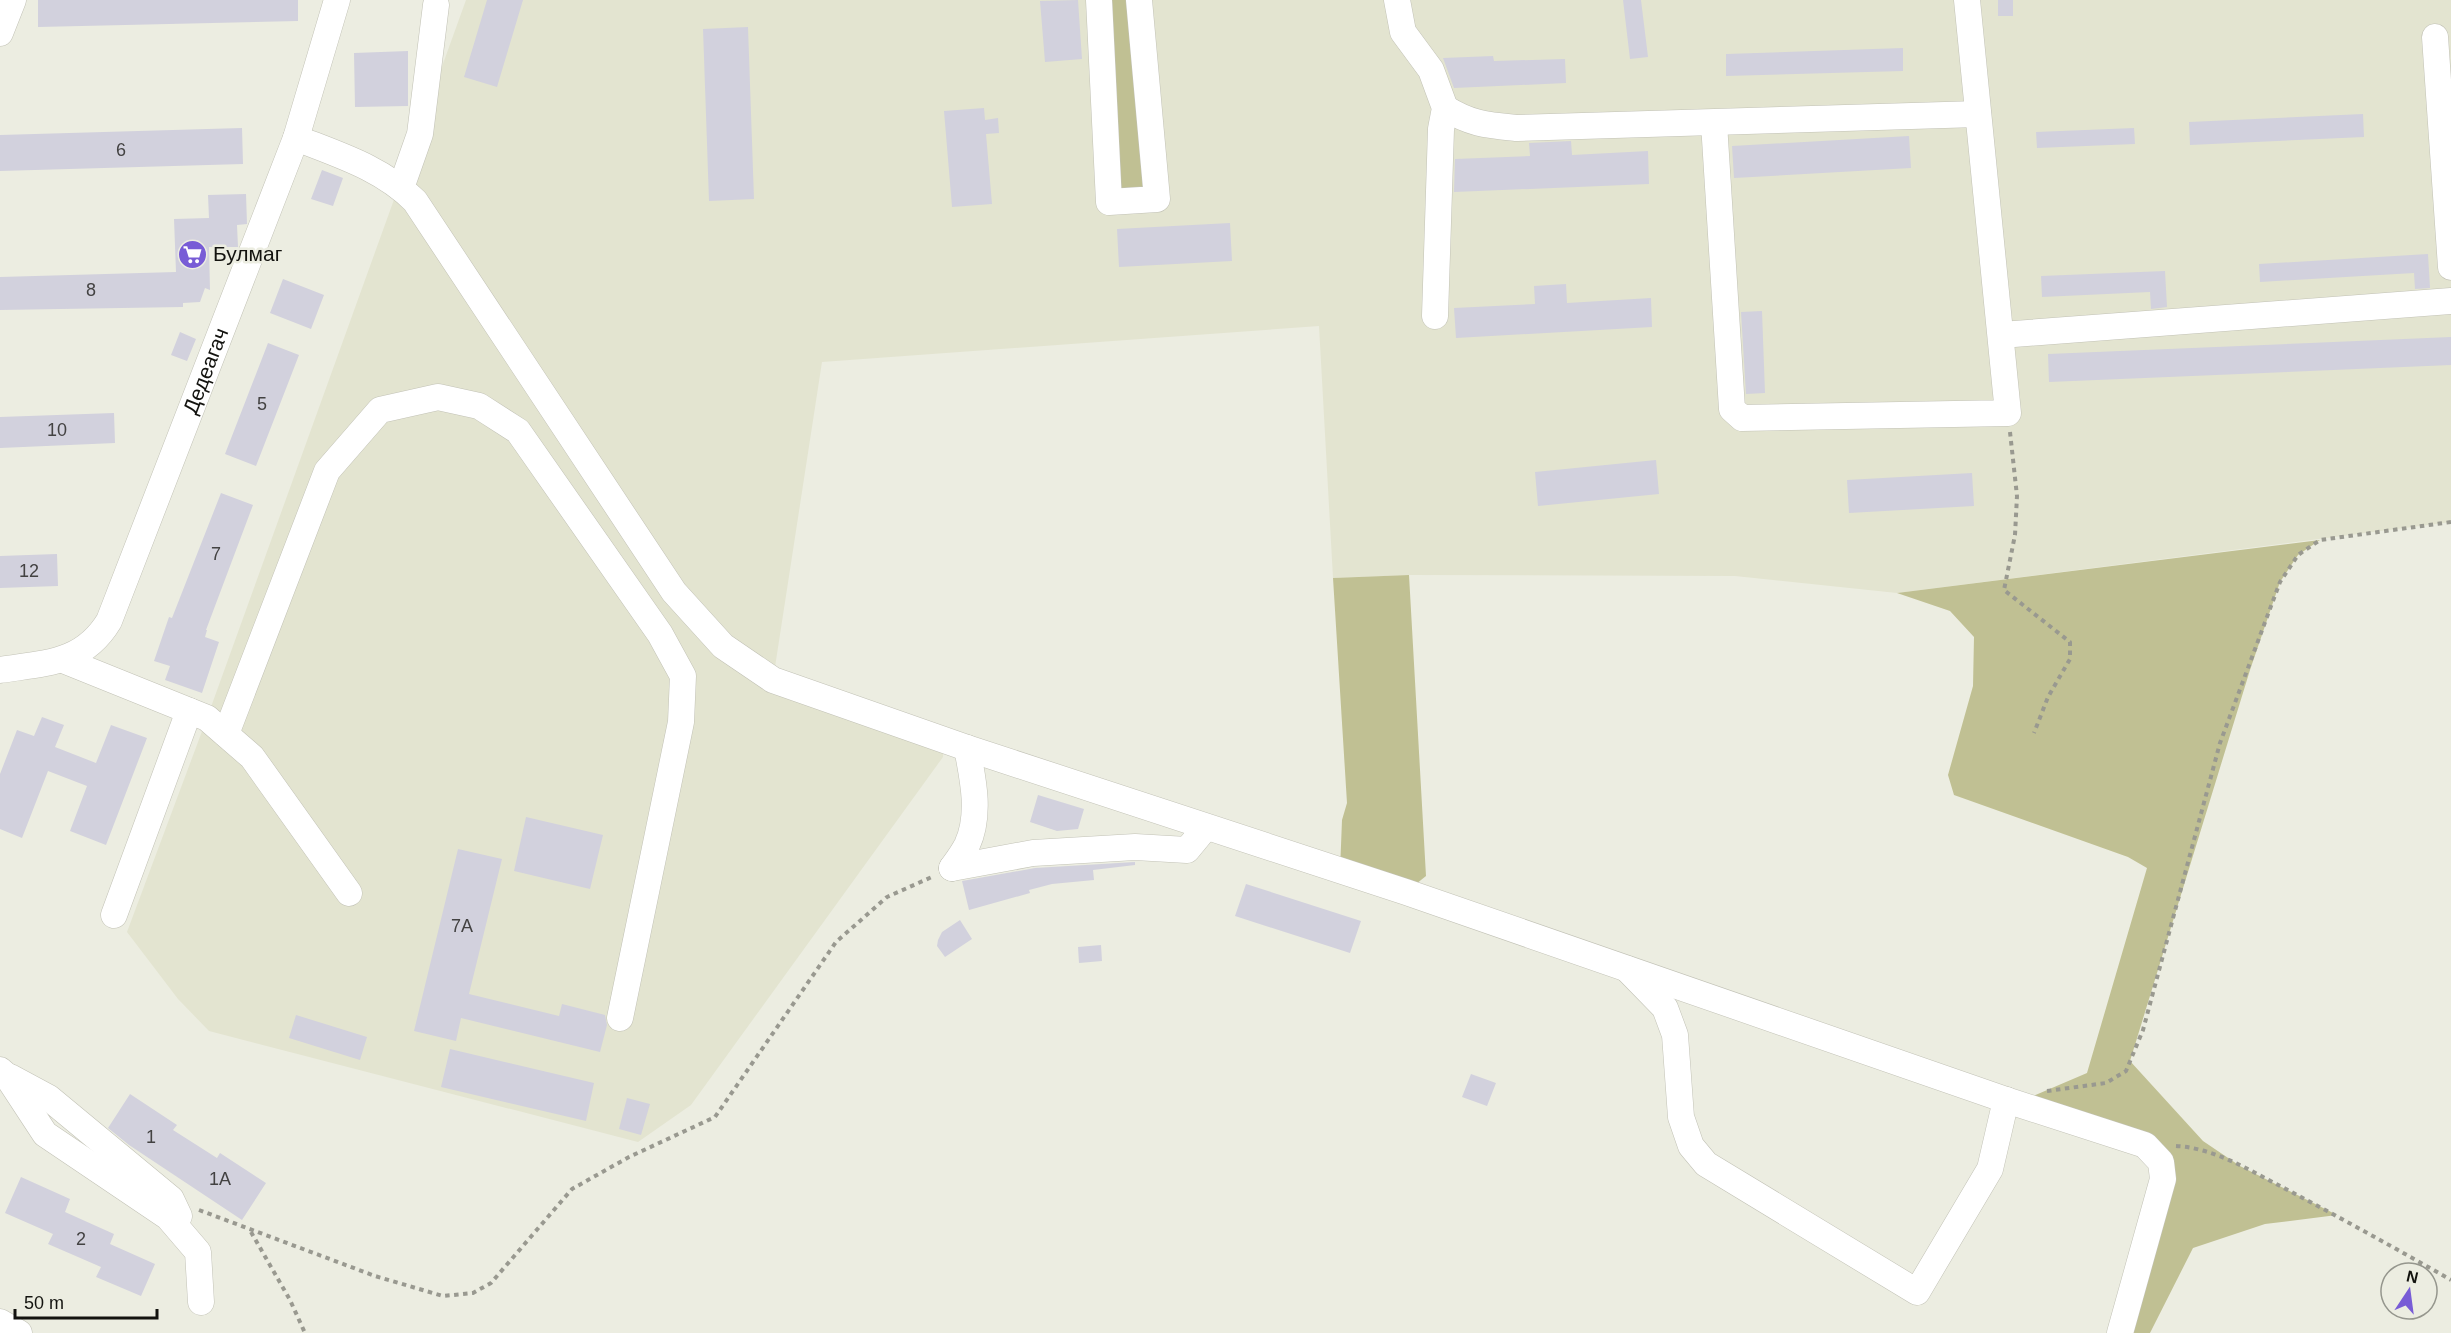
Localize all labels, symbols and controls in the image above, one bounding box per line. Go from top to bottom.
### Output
house number: 6 [116,140,126,160]
supermarket icon: Булмаг [176,238,208,270]
place label: Булмаг [213,242,283,265]
house number: 8 [86,280,96,300]
street label: Дедеагач [178,324,232,417]
house number: 5 [257,394,267,414]
house number: 10 [47,420,67,440]
house number: 7 [211,544,221,564]
house number: 12 [19,561,39,581]
house number: 7А [451,916,473,936]
house number: 1 [146,1127,156,1147]
house number: 1А [209,1169,231,1189]
house number: 2 [76,1229,86,1249]
north arrow [2379,1261,2439,1321]
text: N [2405,1267,2420,1286]
scale bar [15,1282,158,1320]
text: 50 m [24,1293,64,1313]

